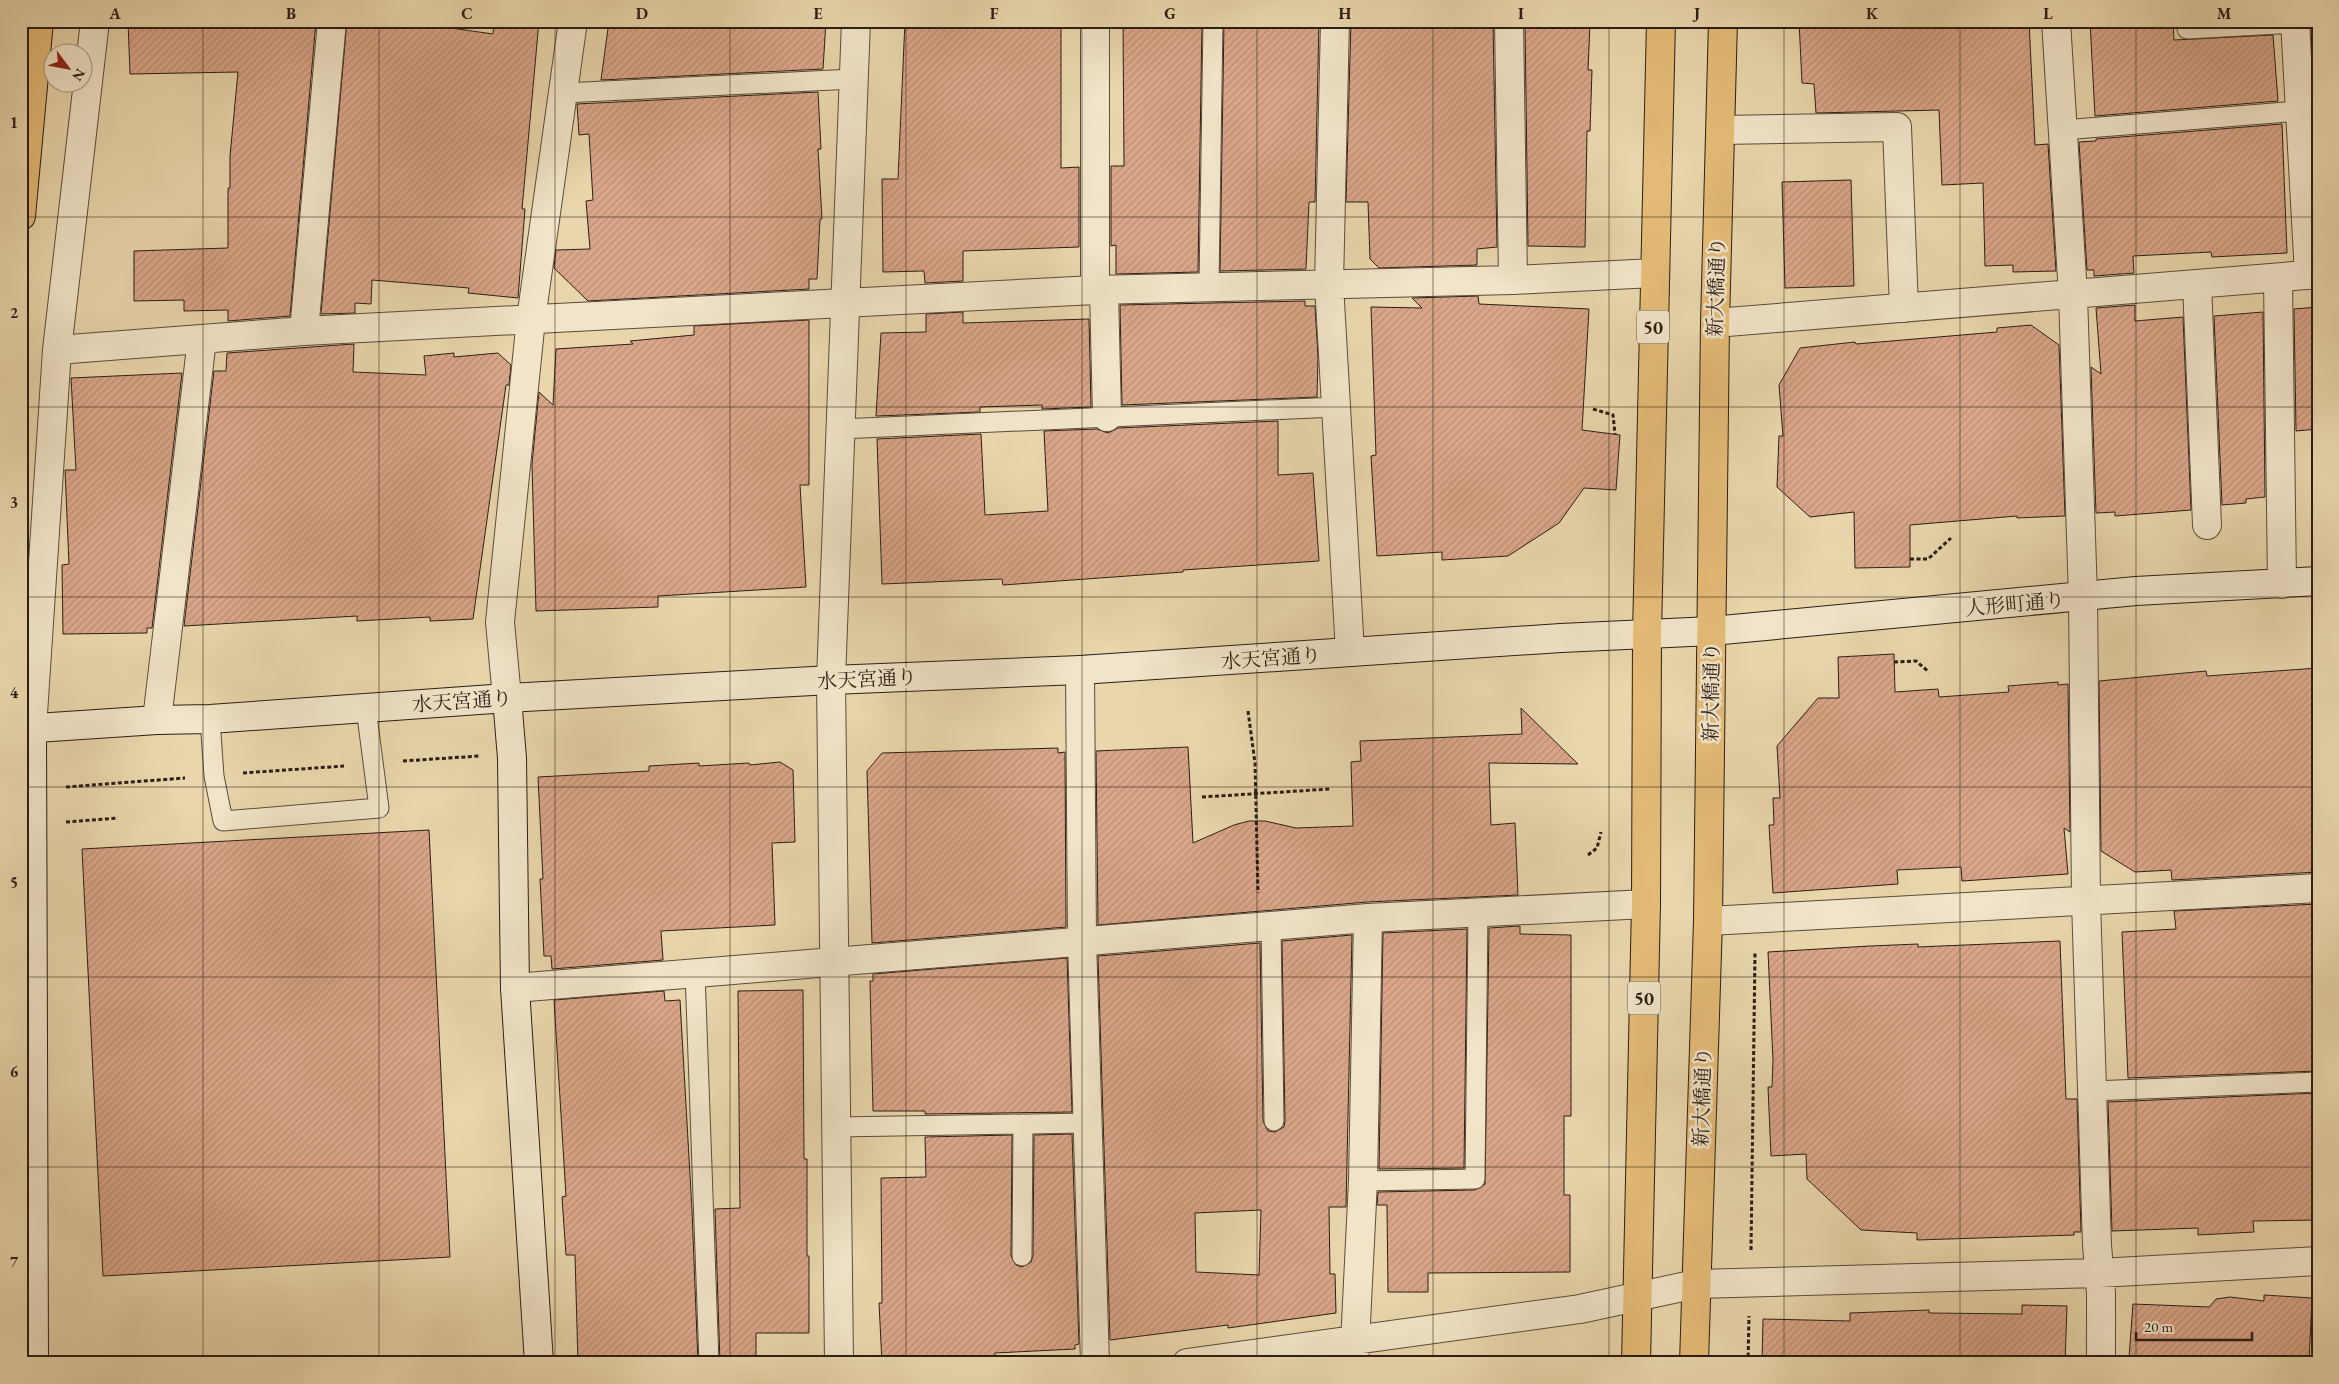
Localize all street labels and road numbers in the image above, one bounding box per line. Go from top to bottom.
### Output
street label: 新大橋通り [1701,237,1731,337]
road number: 50 [1637,311,1669,344]
street label: 人形町通り [1964,587,2066,621]
street label: 水天宮通り [1220,642,1322,674]
street label: 新大橋通り [1697,642,1725,742]
street label: 水天宮通り [816,663,918,695]
street label: 水天宮通り [411,685,513,717]
road number: 50 [1628,981,1660,1014]
street label: 新大橋通り [1687,1047,1717,1147]

